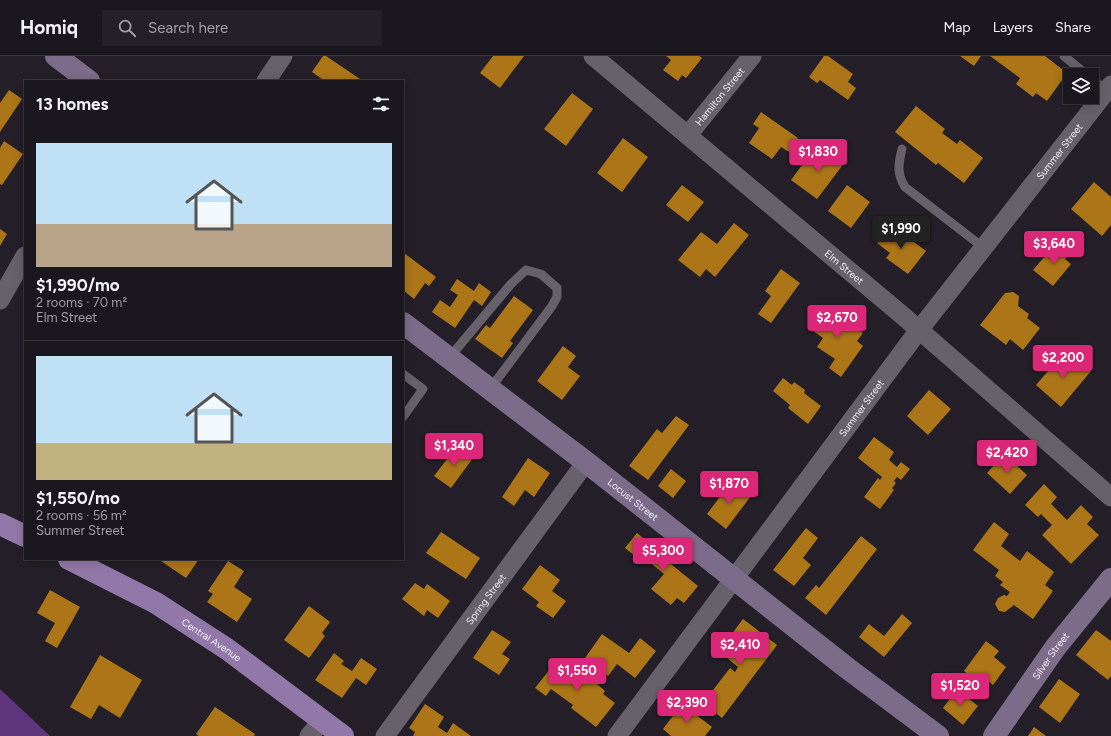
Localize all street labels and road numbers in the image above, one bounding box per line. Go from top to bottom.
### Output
street label: Hamilton Street [692,64,747,128]
street label: Summer Street [1033,120,1085,182]
street label: Elm Street [822,247,867,287]
street label: Summer Street [836,376,887,439]
street label: Locust Street [605,475,661,523]
street label: Spring Street [463,571,509,627]
street label: Central Avenue [179,615,245,664]
street label: Silver Street [1029,629,1072,682]

